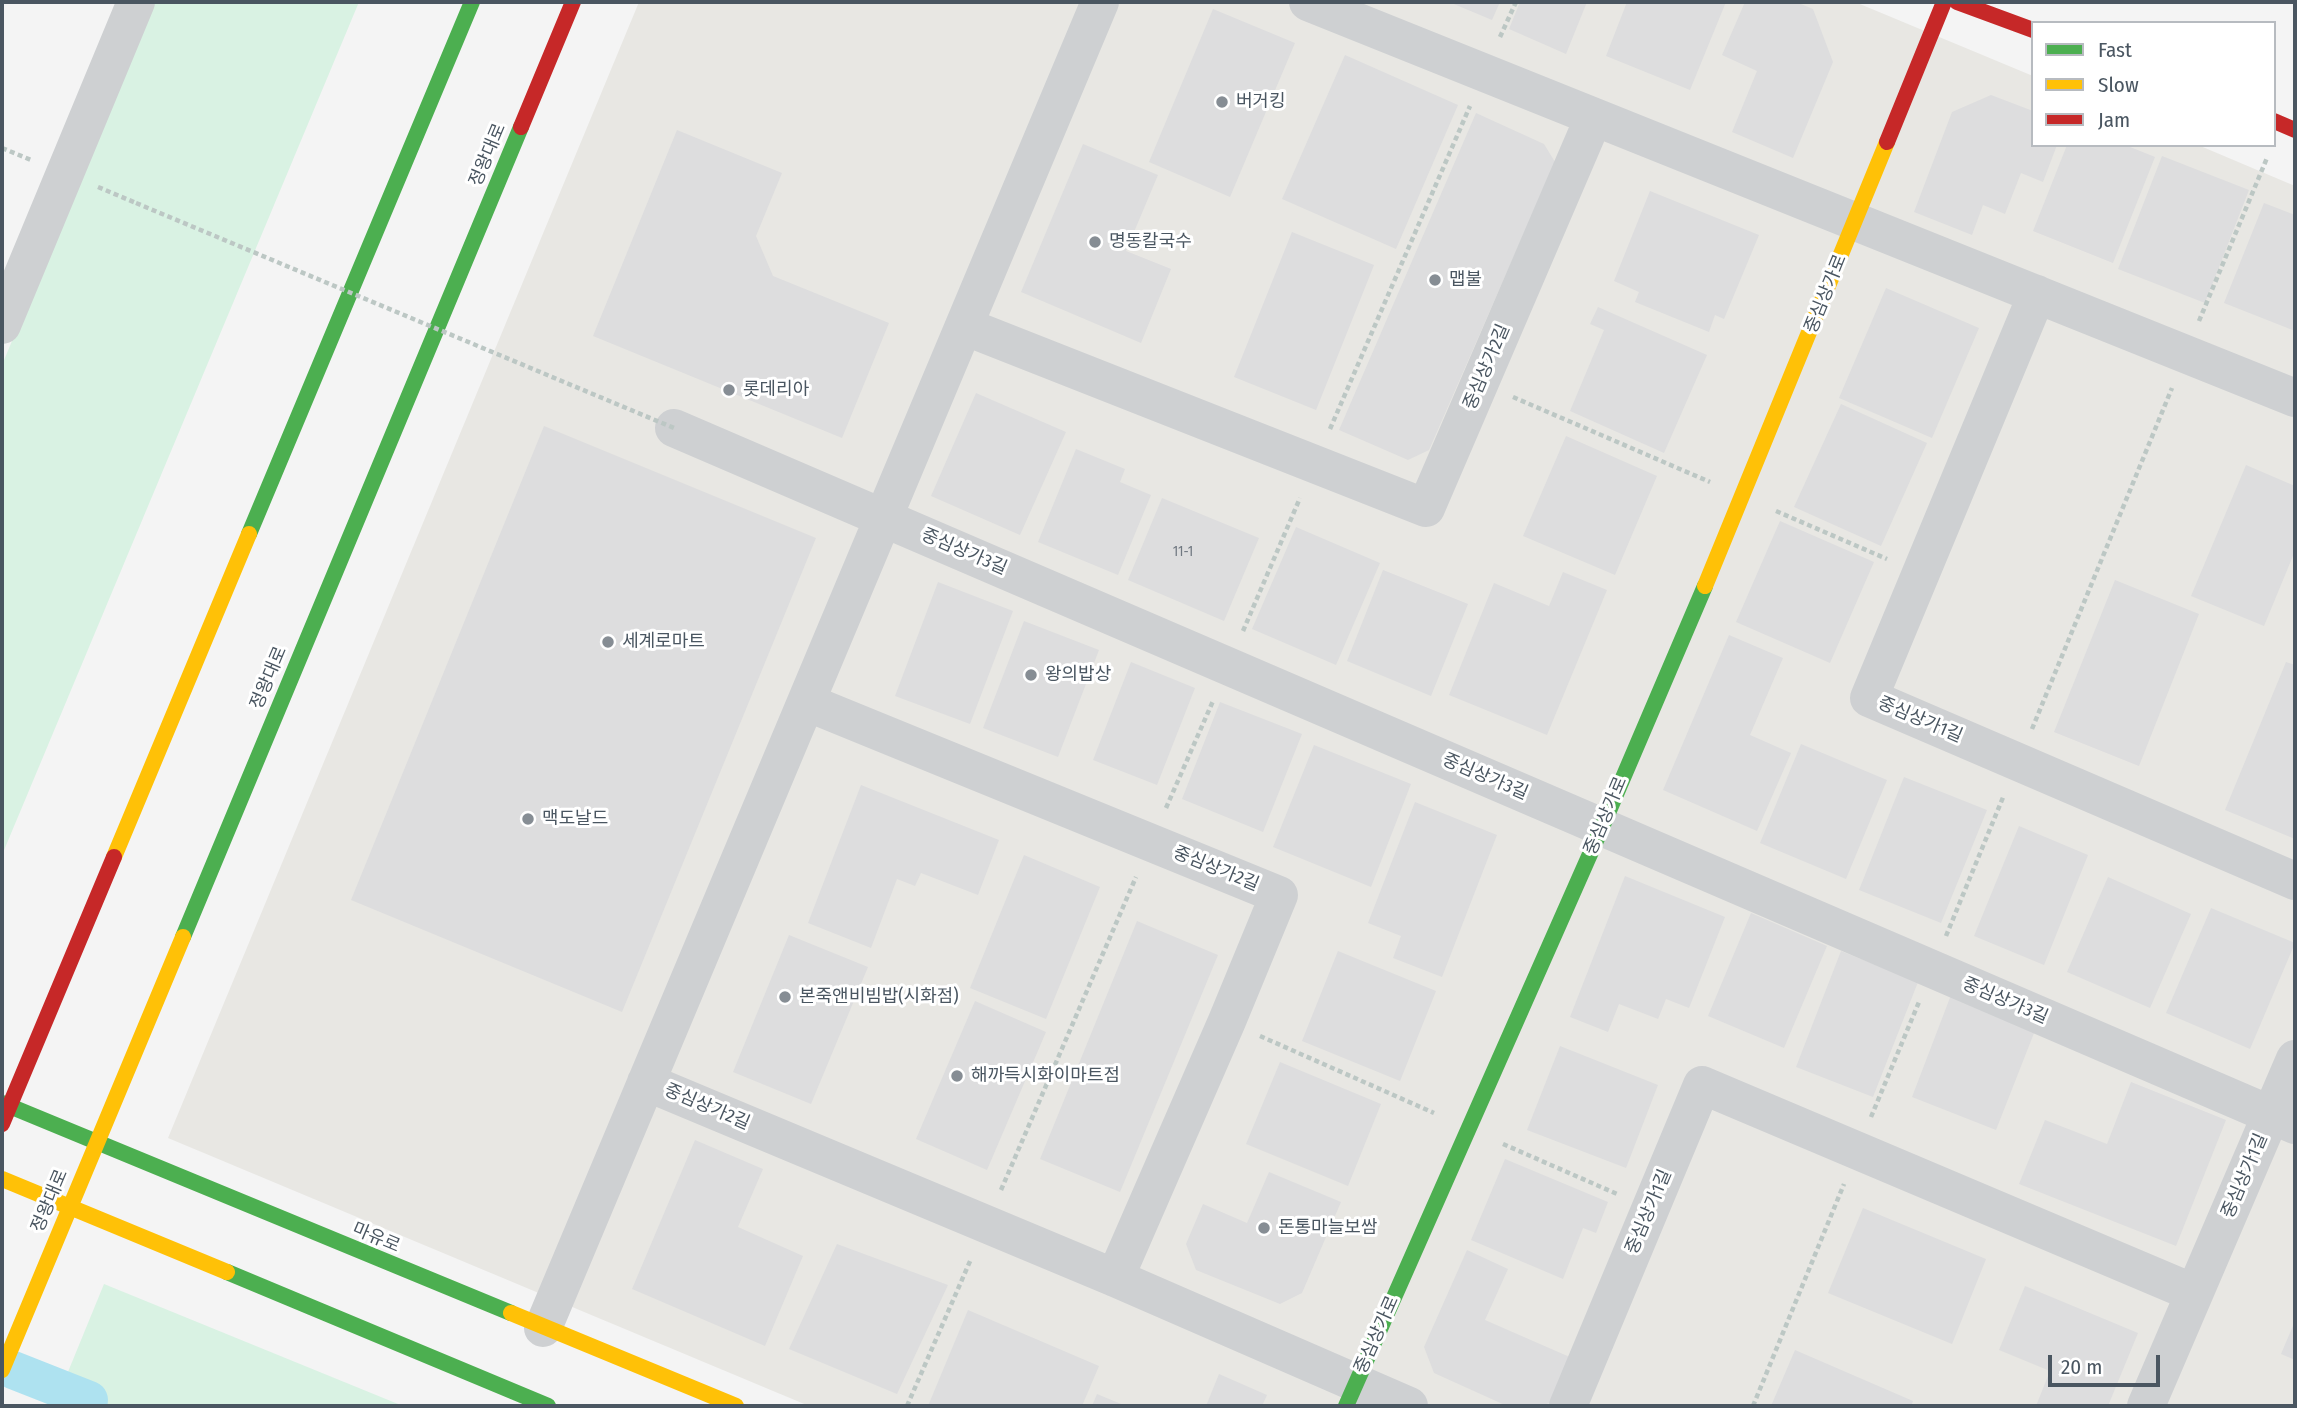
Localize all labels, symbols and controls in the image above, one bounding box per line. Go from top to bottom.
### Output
legend [2031,21,2276,147]
text: Fast [2098,37,2132,63]
text: Slow [2098,72,2139,98]
place label: 버거킹 [1236,91,1286,113]
marker: 버거킹 [1214,94,1230,110]
text: Jam [2098,107,2130,133]
street label: 정왕대로 [465,120,511,190]
place label: 명동칼국수 [1109,231,1192,253]
marker: 명동칼국수 [1087,234,1103,250]
street label: 중심상가로 [1800,252,1852,336]
place label: 맵불 [1449,269,1482,291]
marker: 맵불 [1427,272,1443,288]
street label: 중심상가2길 [1459,321,1515,413]
place label: 롯데리아 [743,379,809,401]
marker: 롯데리아 [721,382,737,398]
street label: 중심상가3길 [918,524,1010,580]
house number: 11-1 [1173,544,1193,560]
place label: 세계로마트 [622,631,705,653]
marker: 세계로마트 [600,634,616,650]
street label: 정왕대로 [246,643,292,713]
place label: 왕의밥상 [1045,664,1111,686]
marker: 왕의밥상 [1023,667,1039,683]
street label: 중심상가1길 [1874,693,1966,747]
street label: 중심상가3길 [1439,749,1531,805]
street label: 중심상가로 [1580,774,1632,858]
place label: 맥도날드 [542,808,608,830]
marker: 맥도날드 [520,811,536,827]
street label: 중심상가2길 [1170,842,1262,896]
street label: 중심상가3길 [1959,973,2051,1029]
place label: 본죽앤비빔밥(시화점) [799,986,959,1008]
marker: 본죽앤비빔밥(시화점) [777,989,793,1005]
place label: 해까득시화이마트점 [971,1065,1120,1087]
marker: 해까득시화이마트점 [949,1068,965,1084]
street label: 중심상가2길 [661,1079,753,1135]
street label: 중심상가1길 [2218,1130,2272,1222]
street label: 정왕대로 [27,1166,73,1236]
street label: 중심상가1길 [1622,1166,1676,1258]
place label: 돈통마늘보쌈 [1278,1217,1377,1239]
street label: 마유로 [349,1218,403,1258]
marker: 돈통마늘보쌈 [1256,1220,1272,1236]
street label: 중심상가로 [1350,1293,1404,1377]
scale bar [2052,1342,2164,1386]
text: 20 m [2061,1354,2102,1380]

